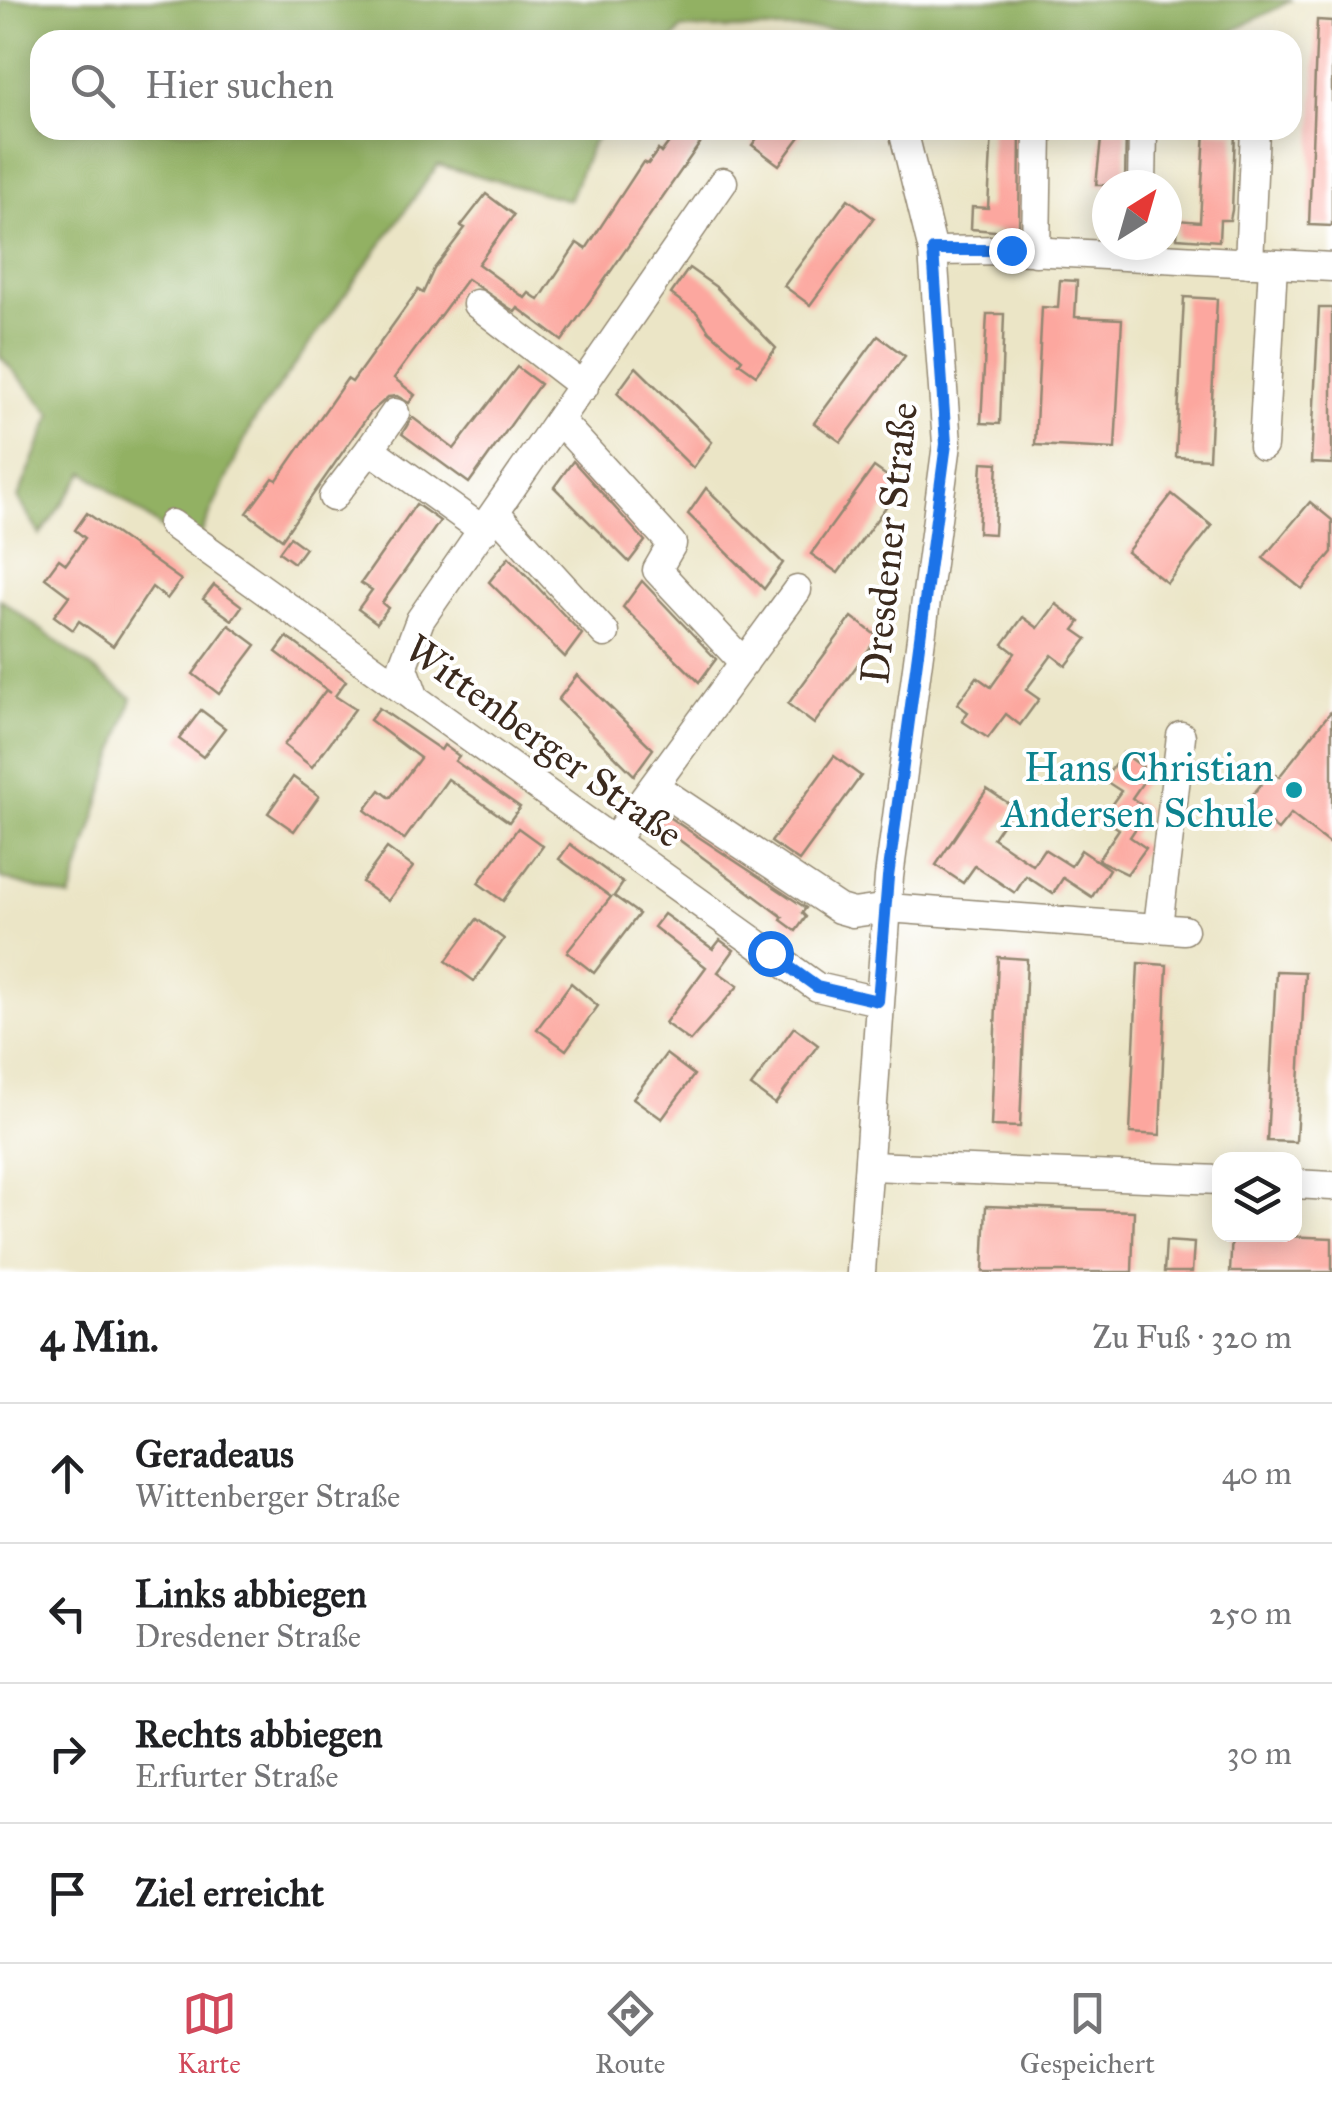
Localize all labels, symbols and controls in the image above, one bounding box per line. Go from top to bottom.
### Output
search box [30,30,1302,140]
icon: search [65,58,120,113]
text: Hier suchen [145,62,334,108]
north arrow [1092,170,1182,260]
route end [989,228,1035,274]
street label: Dresdener Straße [850,400,928,686]
street label: Wittenberger Straße [395,624,693,858]
place label: Hans Christian Andersen Schule [1000,743,1274,838]
marker: Hans Christian Andersen Schule [1283,779,1305,801]
route start [748,931,794,977]
map controls [1212,1152,1302,1242]
button: layers [1212,1152,1302,1242]
text: 4 Min. [40,1311,159,1363]
text: Zu Fuß · 320 m [1092,1318,1292,1357]
text: Geradeaus [135,1431,294,1477]
icon: ahead [40,1446,95,1501]
text: 40 m [1222,1454,1292,1493]
text: Wittenberger Straße [135,1477,400,1516]
text: Links abbiegen [135,1571,367,1617]
icon: left [40,1586,95,1641]
text: 250 m [1209,1594,1292,1633]
text: Dresdener Straße [135,1617,361,1656]
text: Rechts abbiegen [135,1711,383,1757]
icon: right [40,1726,95,1781]
text: 30 m [1227,1734,1292,1773]
text: Erfurter Straße [135,1757,338,1796]
icon: arrive [40,1866,95,1921]
text: Ziel erreicht [135,1870,324,1916]
tab: Karte [177,1986,241,2081]
tab: Route [595,1986,666,2081]
tab: Gespeichert [1020,1986,1155,2081]

